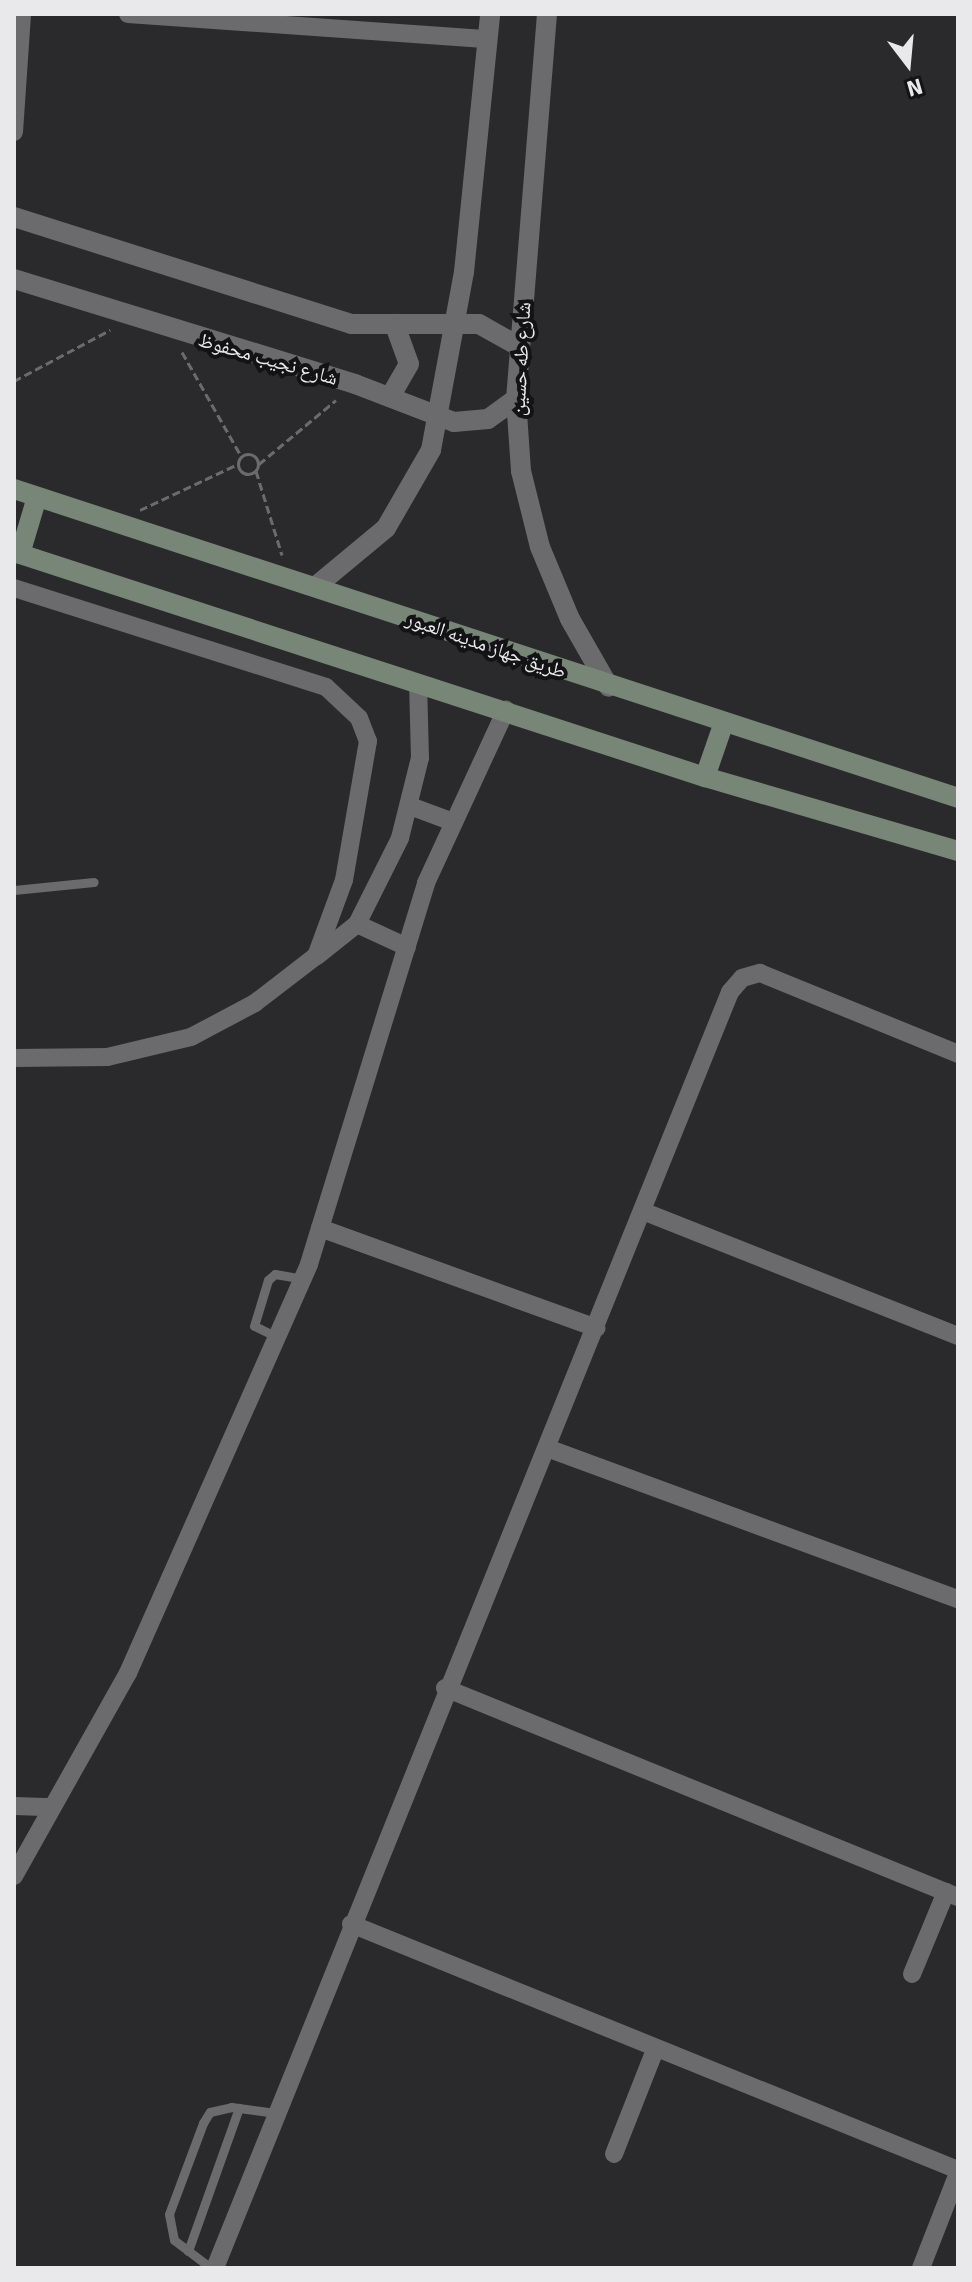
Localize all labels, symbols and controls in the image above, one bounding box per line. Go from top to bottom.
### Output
north arrow [868,24,948,104]
text: N [904,72,926,103]
street label: شارع طه حسين [506,301,536,417]
street label: شارع نجيب محفوظ [195,328,341,390]
street label: طريق جهاز مدينه العبور [403,606,569,684]

